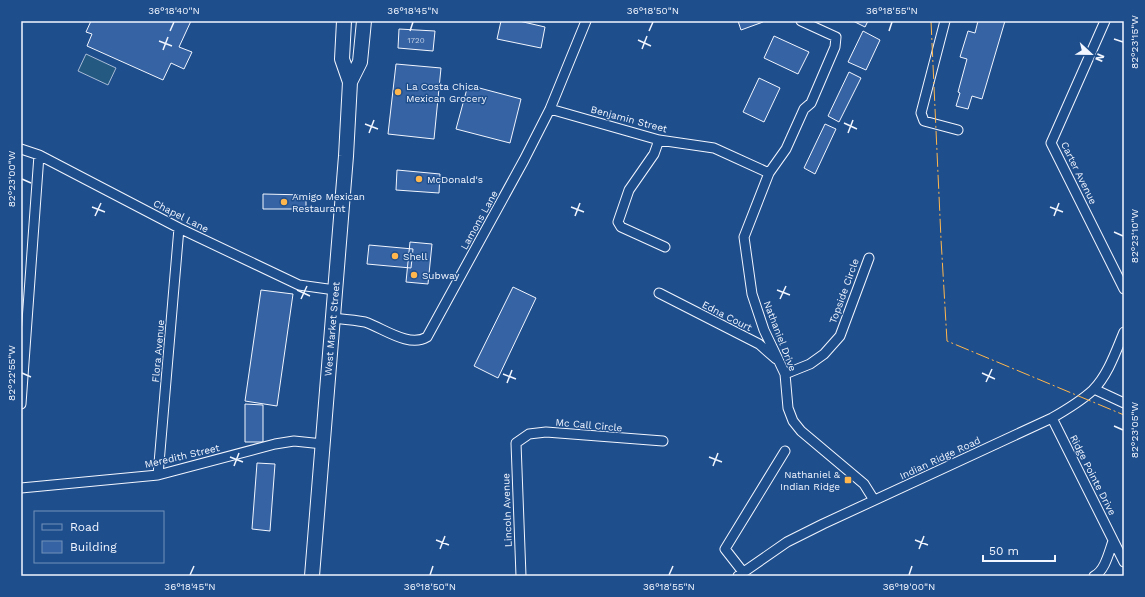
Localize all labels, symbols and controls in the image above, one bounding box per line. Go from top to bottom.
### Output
text: 36°18'40"N [148,5,200,16]
text: 36°18'45"N [387,5,439,16]
text: 36°18'50"N [627,5,679,16]
text: 36°18'55"N [866,5,918,16]
text: 82°23'15"W [1129,15,1140,69]
north arrow [1071,34,1111,74]
house number: 1720 [407,36,425,45]
text: N [1092,51,1107,64]
place label: La Costa Chica Mexican Grocery [406,81,487,104]
marker: La Costa Chica Mexican Grocery [393,87,403,97]
street label: Benjamin Street [590,104,669,135]
street label: Carter Avenue [1059,140,1099,206]
text: 82°23'00"W [6,150,17,207]
marker: McDonald's [414,174,424,184]
place label: McDonald's [427,174,483,185]
street label: Lamons Lane [458,188,500,251]
place label: Amigo Mexican Restaurant [292,191,365,214]
street label: Chapel Lane [152,197,211,235]
marker: Amigo Mexican Restaurant [279,197,289,207]
text: 82°23'10"W [1129,208,1140,263]
marker: Shell [390,251,400,261]
place label: Shell [403,251,428,262]
street label: Topside Circle [827,257,861,325]
marker: Subway [409,270,419,280]
place label: Subway [422,270,460,281]
street label: West Market Street [322,280,342,377]
street label: Edna Court [700,299,754,334]
street label: Nathaniel Drive [762,299,799,373]
street label: Flora Avenue [150,319,166,383]
text: 82°22'55"W [6,345,17,401]
text: 82°23'05"W [1129,401,1140,458]
street label: Mc Call Circle [555,417,623,433]
street label: Ridge Pointe Drive [1068,433,1118,517]
street label: Indian Ridge Road [898,434,982,482]
street label: Meredith Street [143,442,221,470]
place label: Nathaniel & Indian Ridge [780,469,841,492]
street label: Lincoln Avenue [500,473,514,547]
marker: Nathaniel & Indian Ridge [843,475,853,485]
legend [34,511,164,563]
text: Road [70,520,99,534]
scale bar [983,537,1055,563]
text: Building [70,540,117,554]
text: 50 m [989,544,1019,558]
text: 36°18'45"N [164,581,216,592]
text: 36°18'50"N [404,581,456,592]
text: 36°18'55"N [643,581,695,592]
text: 36°19'00"N [883,581,935,592]

